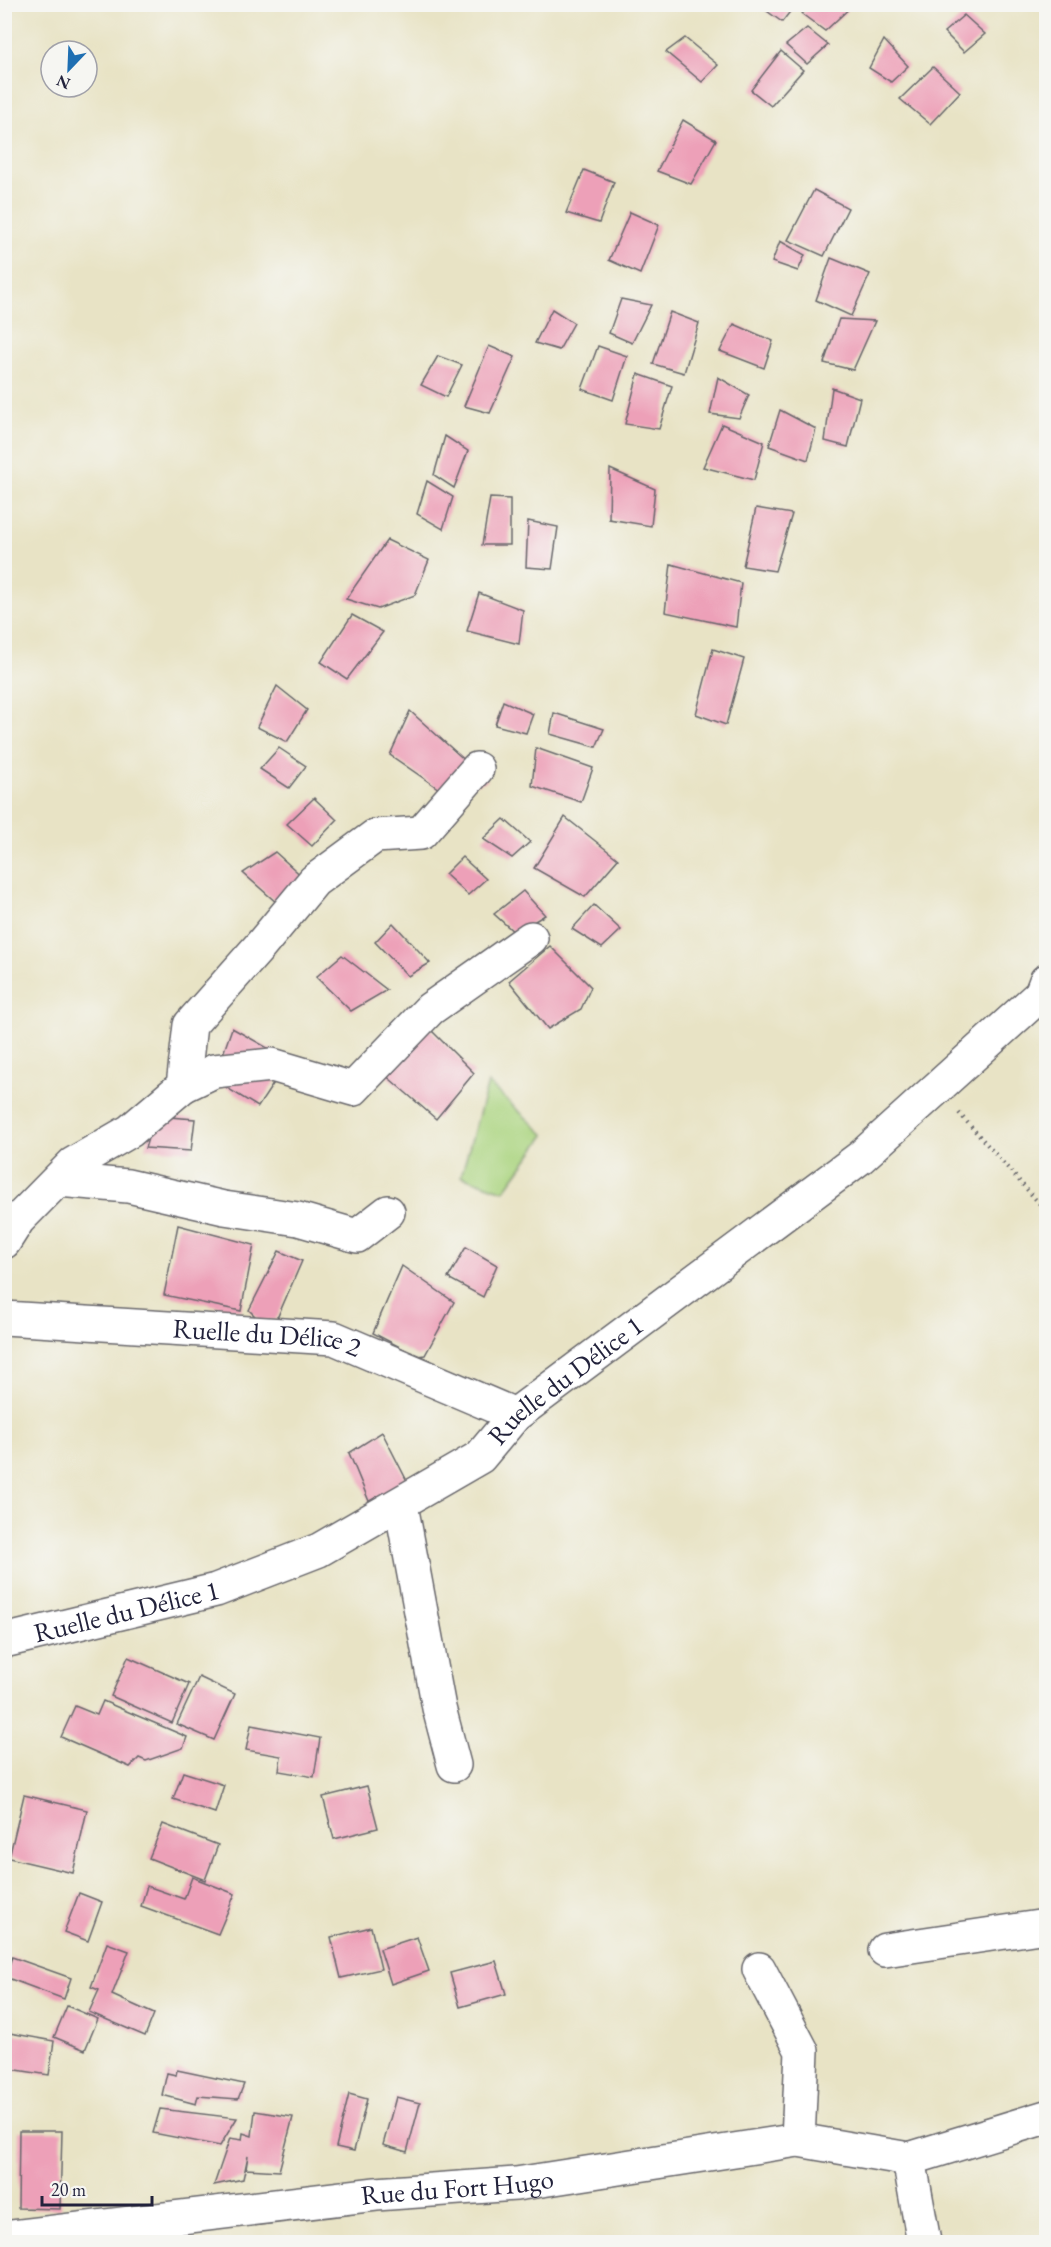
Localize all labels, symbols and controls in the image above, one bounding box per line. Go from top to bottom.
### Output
north arrow [39,39,99,99]
text: N [53,70,73,95]
street label: Ruelle du Délice 1 [479,1308,650,1452]
street label: Ruelle du Délice 2 [172,1310,367,1365]
street label: Ruelle du Délice 1 [30,1572,223,1650]
street label: Rue du Fort Hugo [359,2160,556,2213]
scale bar [42,2169,152,2207]
text: 20 m [51,2178,86,2201]

